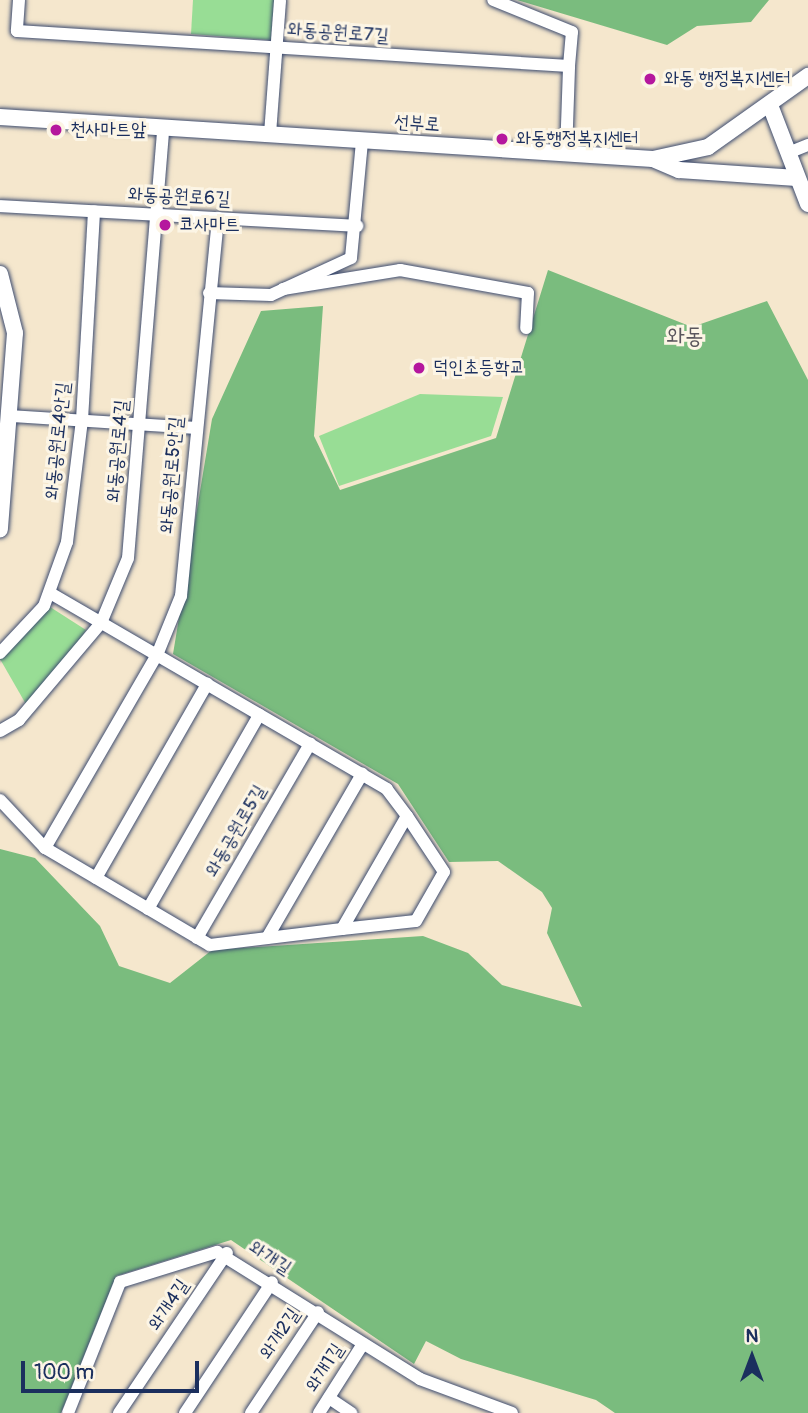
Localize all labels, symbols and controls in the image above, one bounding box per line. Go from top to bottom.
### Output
street label: 와동공원로7길 [286,18,390,48]
place label: 와동 행정복지센터 [664,68,790,90]
marker: 와동 행정복지센터 [642,71,658,87]
street label: 선부로 [393,111,441,137]
place label: 천사마트앞 [70,119,146,141]
marker: 천사마트앞 [48,122,64,138]
place label: 와동행정복지센터 [516,128,638,150]
marker: 와동행정복지센터 [494,131,510,147]
street label: 와동공원로6길 [127,183,231,211]
place label: 코사마트 [179,214,240,236]
marker: 코사마트 [157,217,173,233]
district label: 와동 [666,322,704,350]
place label: 덕인초등학교 [433,357,525,379]
marker: 덕인초등학교 [411,360,427,376]
street label: 와동공원로4안길 [40,381,76,501]
street label: 와동공원로4길 [102,399,134,503]
street label: 와동공원로5안길 [156,416,188,534]
street label: 와동공원로5길 [201,781,271,881]
street label: 와개길 [245,1236,295,1280]
street label: 와개4길 [144,1275,194,1335]
street label: 와개2길 [255,1304,305,1364]
north arrow [717,1322,787,1392]
text: N [746,1324,758,1348]
street label: 와개1길 [301,1339,349,1397]
scale bar [24,1346,203,1390]
text: 100 m [34,1359,94,1386]

